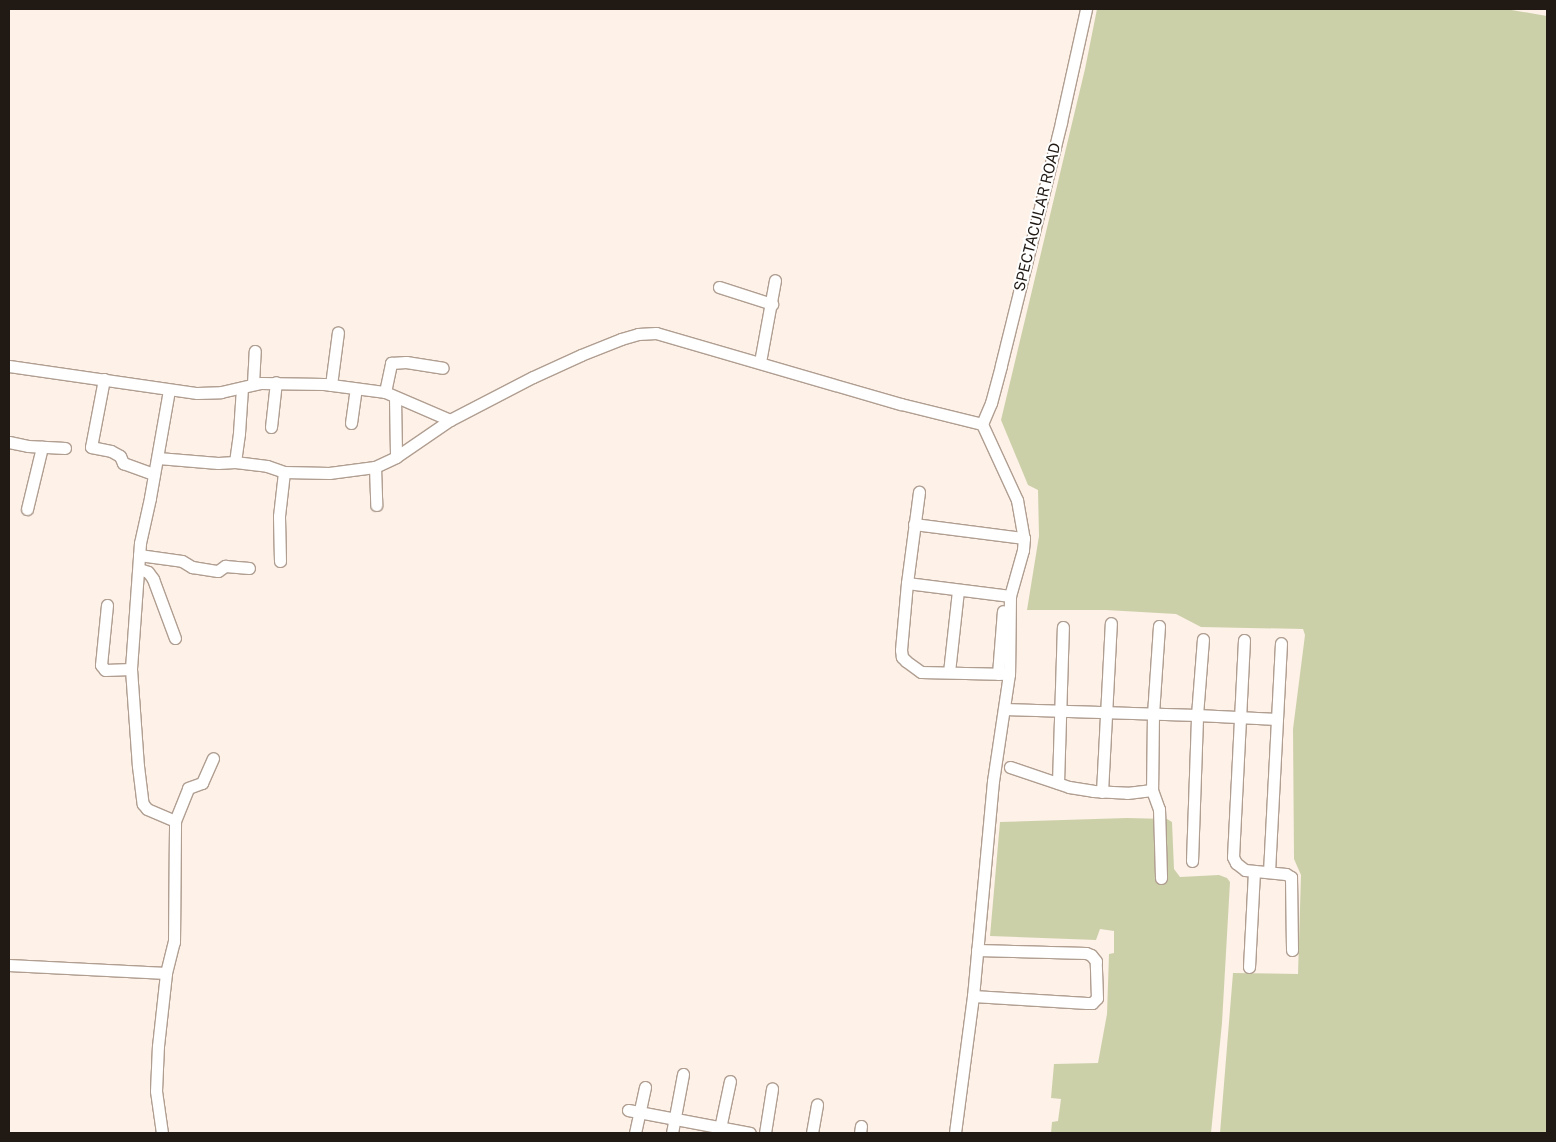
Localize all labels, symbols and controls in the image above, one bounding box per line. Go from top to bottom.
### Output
street label: SPECTACULAR ROAD [1010,141,1064,293]

